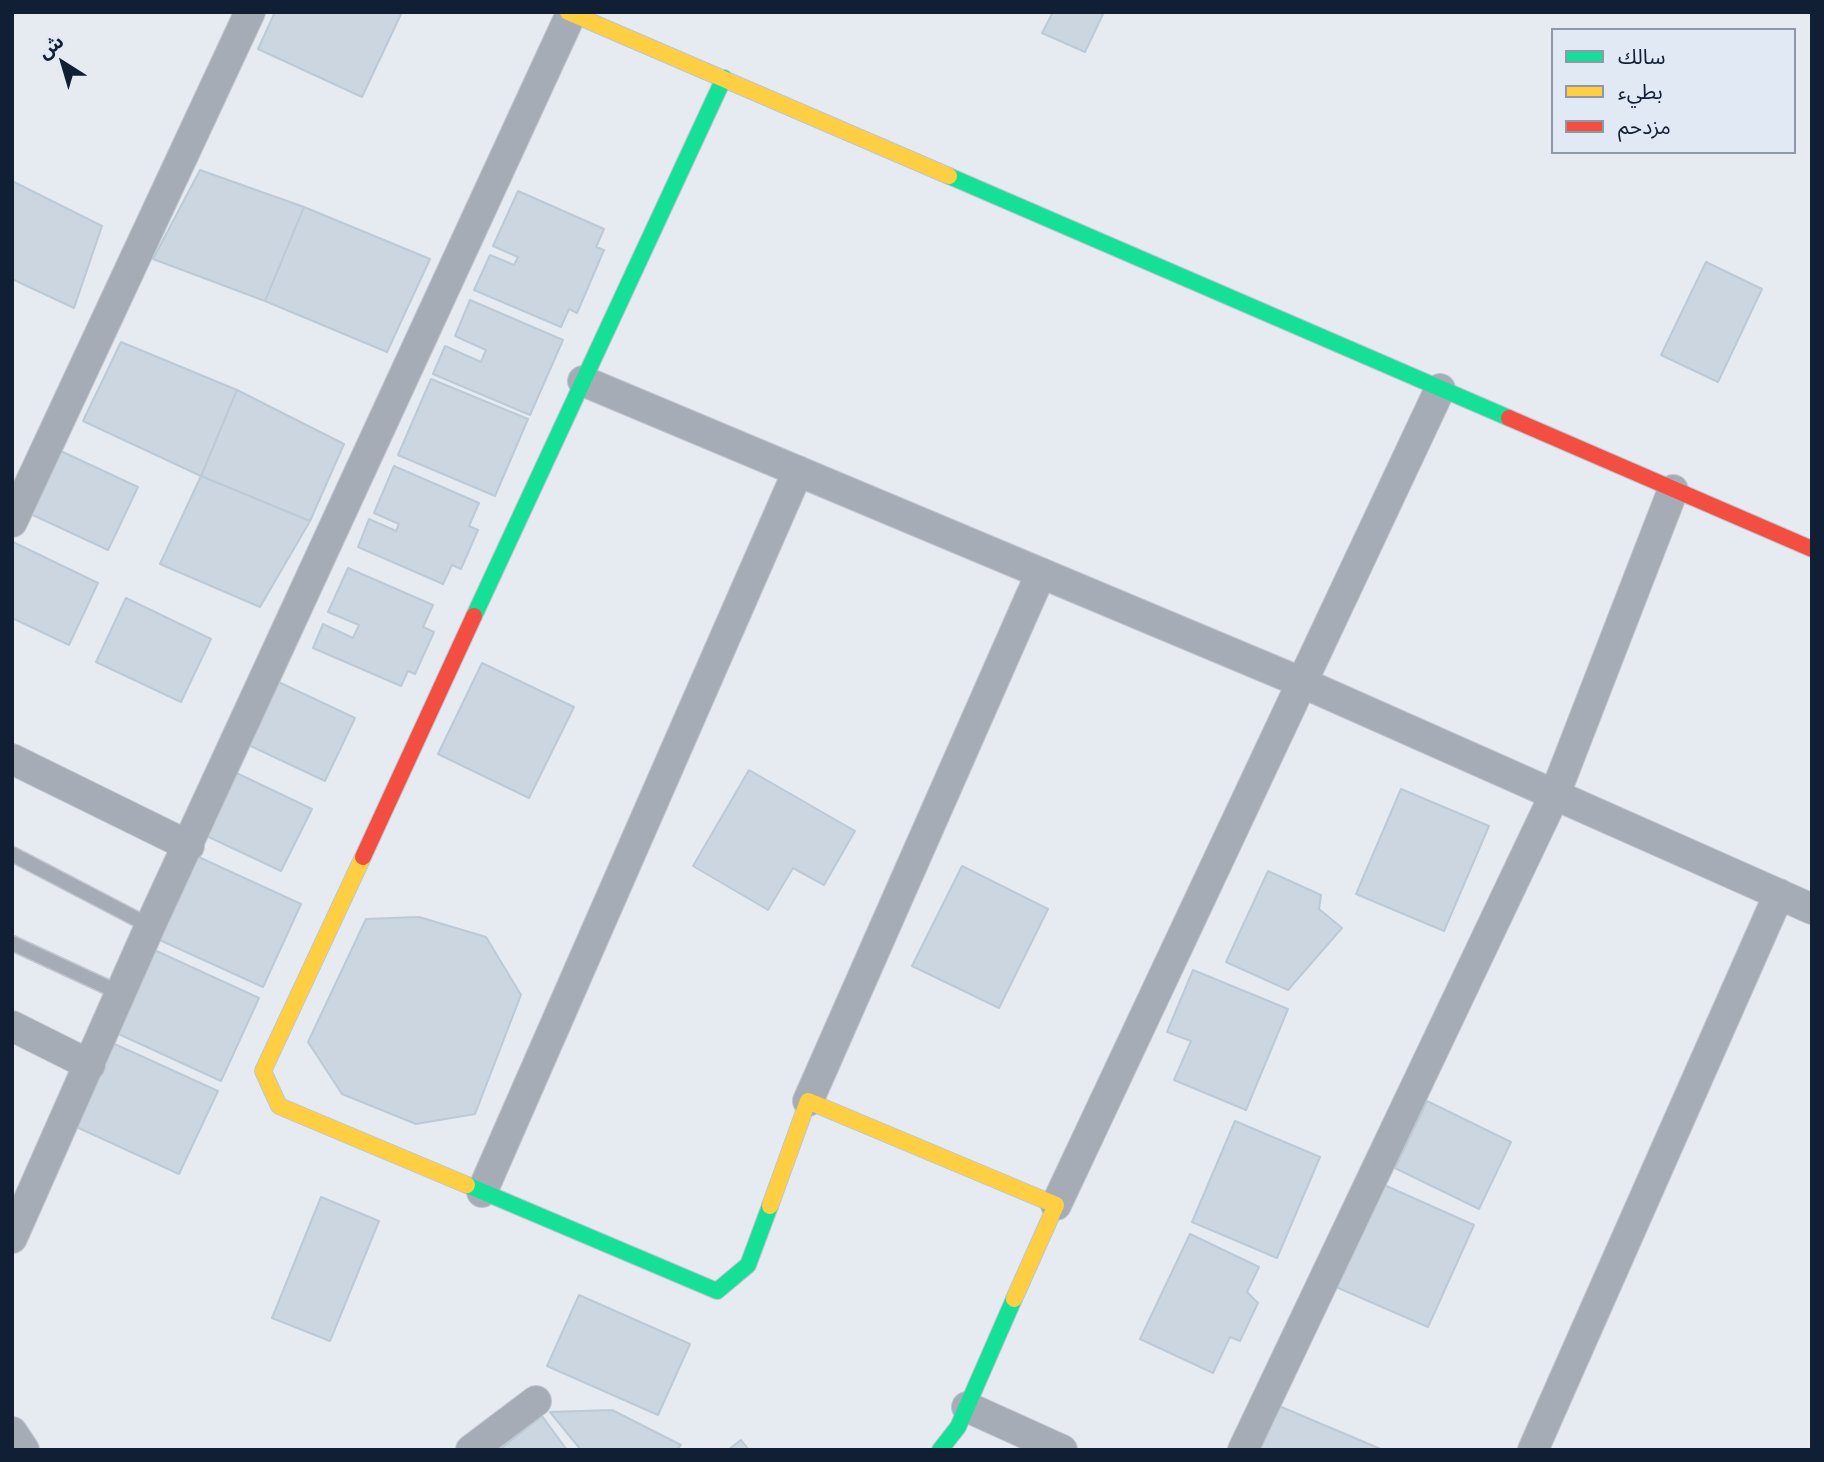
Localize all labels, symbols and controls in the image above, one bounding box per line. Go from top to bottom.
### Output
north arrow [28,28,98,98]
legend [1551,28,1796,154]
text: ش [33,29,68,64]
text: سالك [1618,42,1665,70]
text: بطيء [1618,77,1663,105]
text: مزدحم [1618,112,1671,140]

